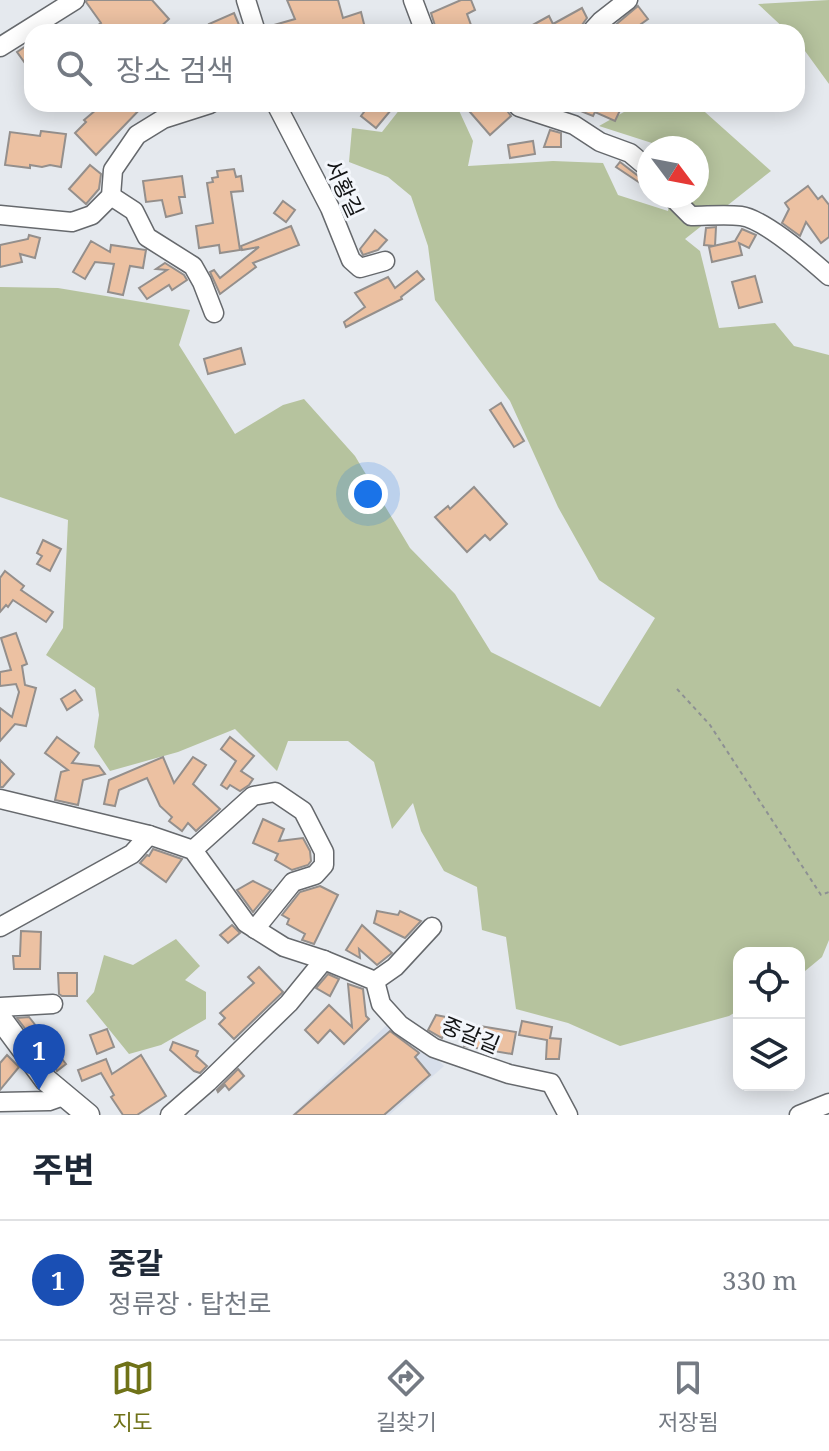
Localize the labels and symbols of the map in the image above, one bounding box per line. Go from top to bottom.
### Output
north arrow [637,136,709,208]
street label: 서황길 [319,154,371,222]
your location [348,474,388,514]
street label: 중갈길 [437,1009,505,1059]
pin: 1 [13,1024,65,1090]

